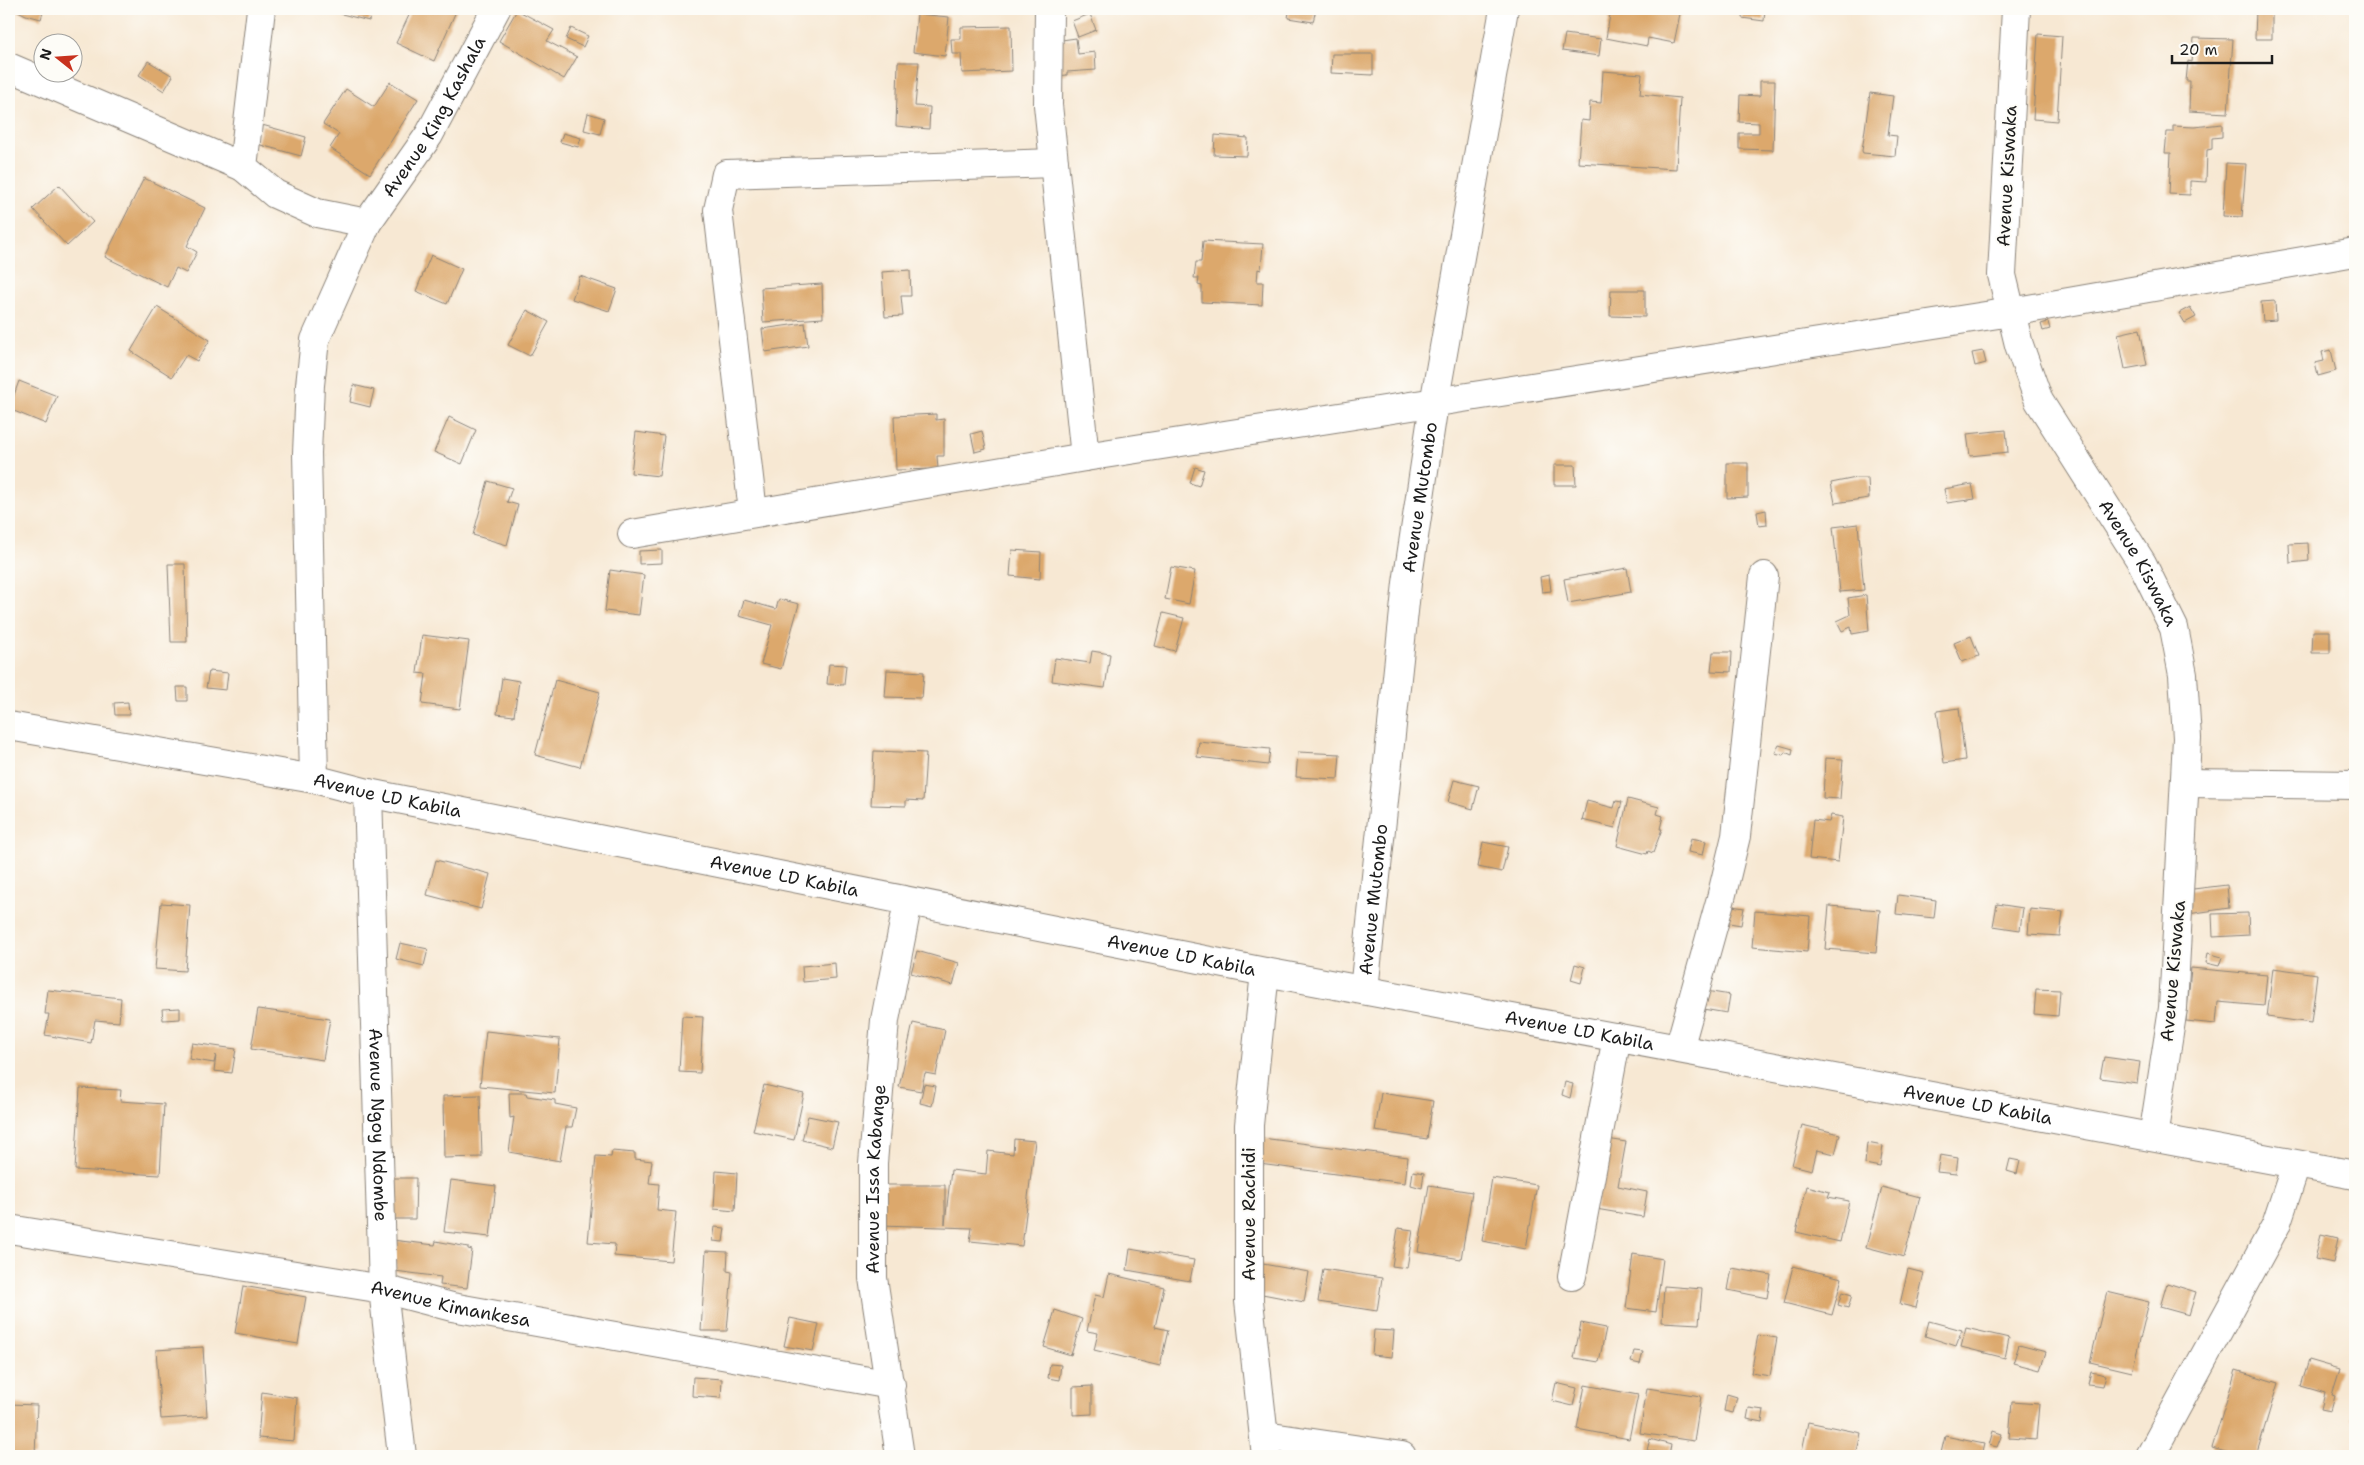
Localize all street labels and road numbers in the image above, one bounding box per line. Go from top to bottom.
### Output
street label: Avenue King Kashala [377,32,491,202]
street label: Avenue Kiswaka [1991,105,2023,247]
street label: Avenue Mutombo [1397,420,1443,574]
street label: Avenue Kiswaka [2093,495,2183,630]
street label: Avenue LD Kabila [311,767,464,823]
street label: Avenue Mutombo [1354,823,1393,976]
street label: Avenue LD Kabila [708,850,861,903]
street label: Avenue Kiswaka [2155,899,2191,1043]
street label: Avenue LD Kabila [1105,929,1258,982]
street label: Avenue LD Kabila [1503,1005,1656,1056]
street label: Avenue Ngoy Ndombe [363,1028,393,1222]
street label: Avenue LD Kabila [1901,1079,2054,1130]
street label: Avenue Issa Kabange [861,1083,892,1274]
street label: Avenue Rachidi [1237,1147,1261,1281]
street label: Avenue Kimankesa [369,1275,532,1333]

